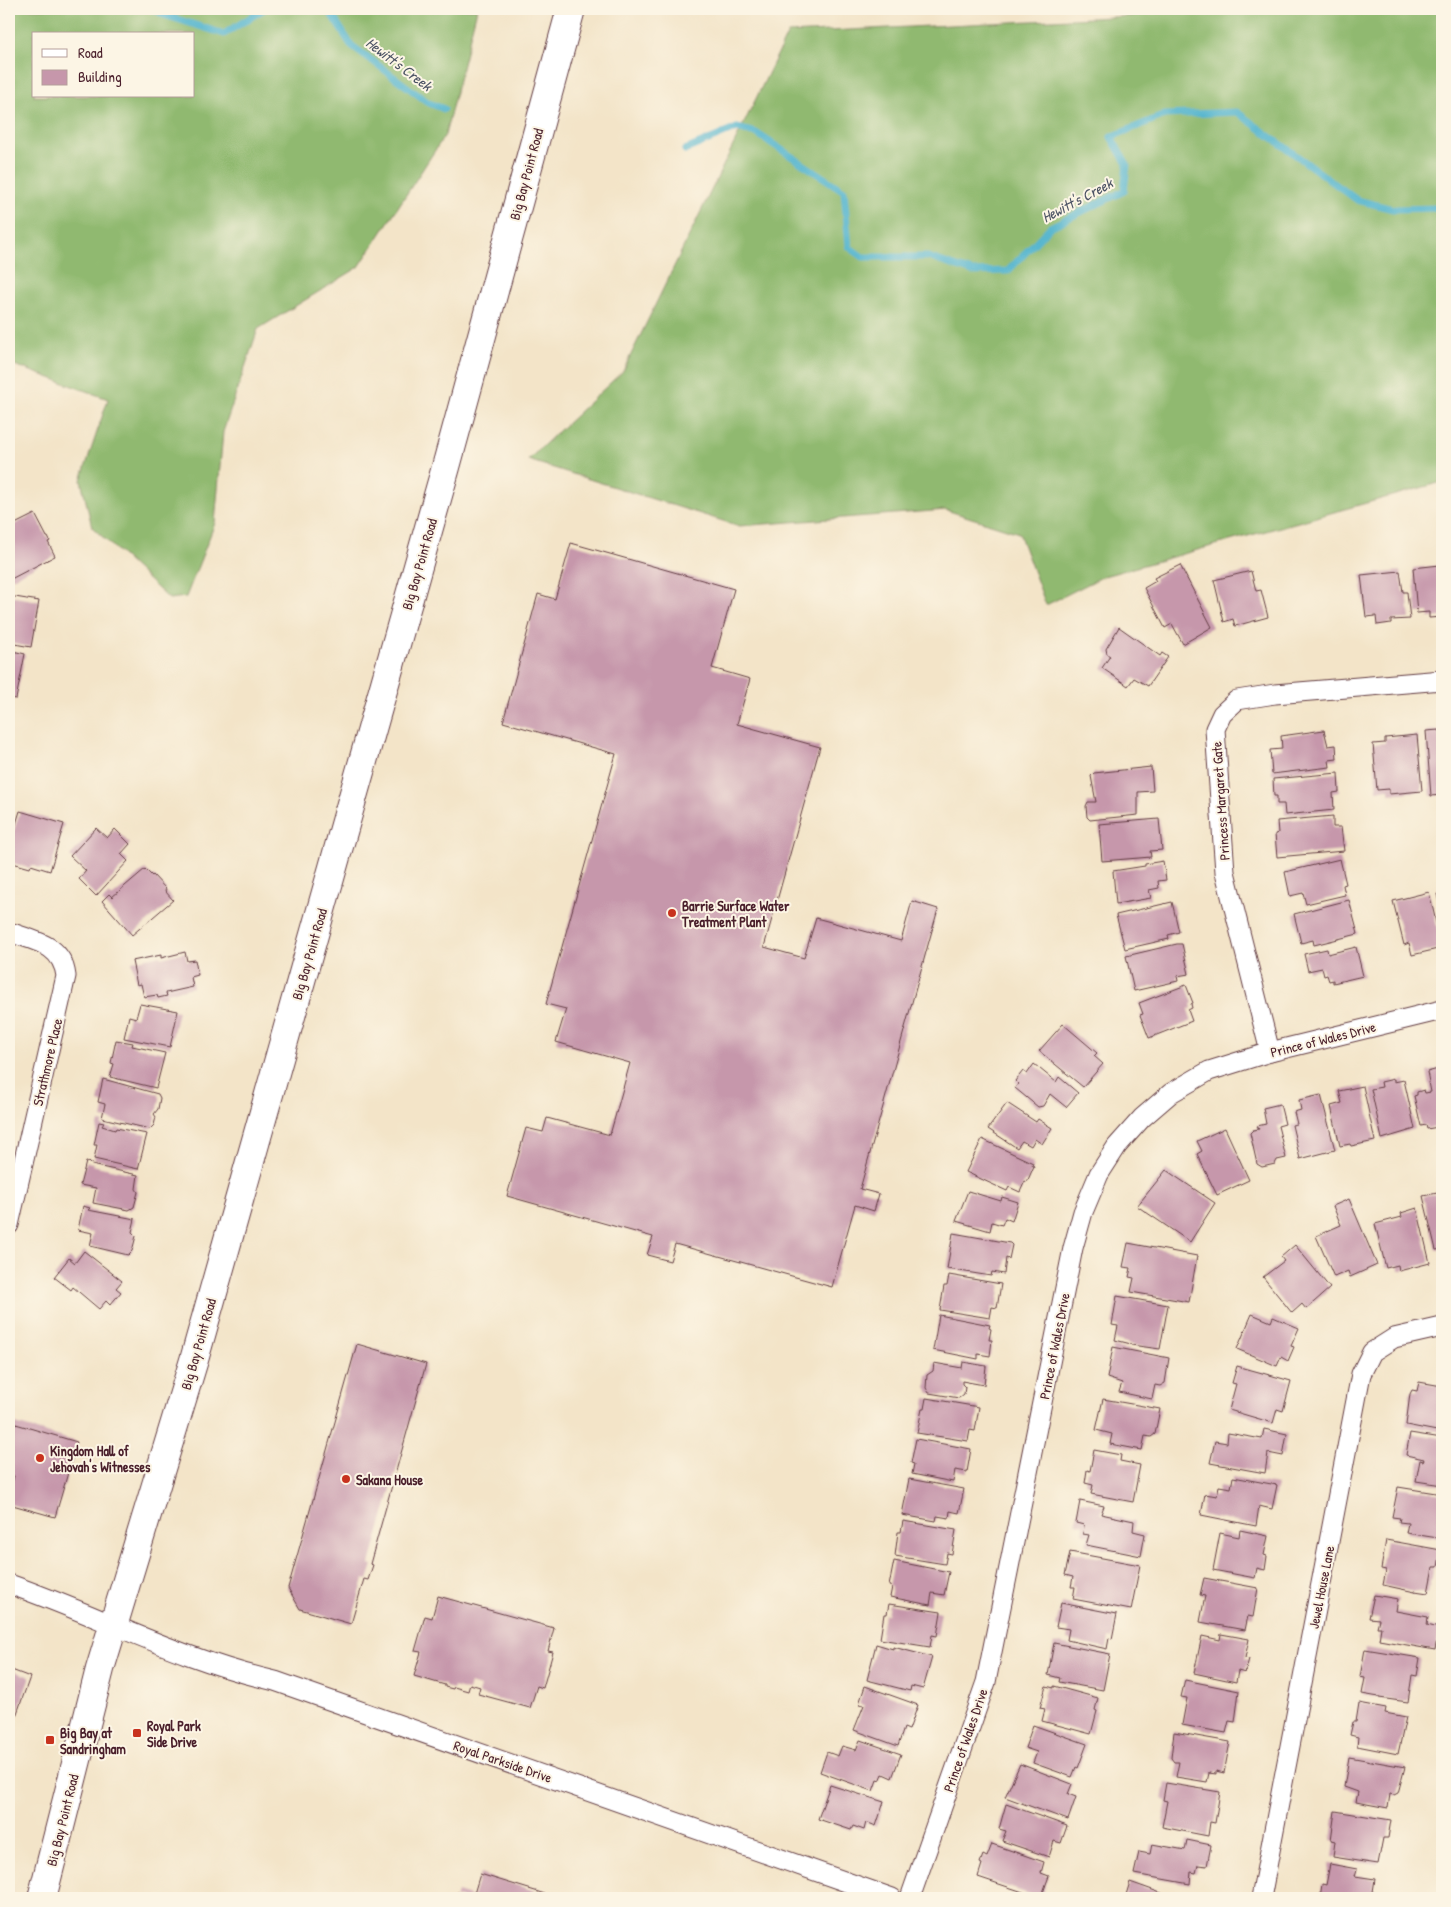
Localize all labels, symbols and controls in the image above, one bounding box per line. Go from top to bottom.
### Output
legend [32,32,195,98]
water label: Hewitt's Creek [362,32,438,97]
text: Road [78,42,103,63]
text: Building [78,66,122,87]
street label: Big Bay Point Road [505,126,548,222]
water label: Hewitt's Creek [1038,172,1118,227]
street label: Big Bay Point Road [397,516,442,612]
street label: Princess Margaret Gate [1206,740,1235,861]
place label: Barrie Surface Water Treatment Plant [681,896,790,931]
street label: Big Bay Point Road [287,906,332,1002]
marker: Barrie Surface Water Treatment Plant [666,907,678,919]
street label: Strathmore Place [28,1016,66,1108]
street label: Prince of Wales Drive [1268,1017,1378,1061]
street label: Prince of Wales Drive [1034,1291,1074,1401]
street label: Big Bay Point Road [176,1296,221,1392]
place label: Kingdom Hall of Jehovah's Witnesses [50,1441,151,1476]
marker: Kingdom Hall of Jehovah's Witnesses [34,1452,46,1464]
place label: Sakana House [356,1470,423,1489]
marker: Sakana House [340,1473,352,1485]
street label: Jewel House Lane [1304,1543,1338,1630]
street label: Prince of Wales Drive [938,1685,992,1794]
place label: Royal Park Side Drive [147,1716,201,1751]
place label: Big Bay at Sandringham [60,1723,126,1760]
marker: Royal Park Side Drive [131,1727,143,1739]
marker: Big Bay at Sandringham [44,1734,56,1746]
street label: Royal Parkside Drive [451,1735,555,1788]
street label: Big Bay Point Road [41,1771,84,1868]

